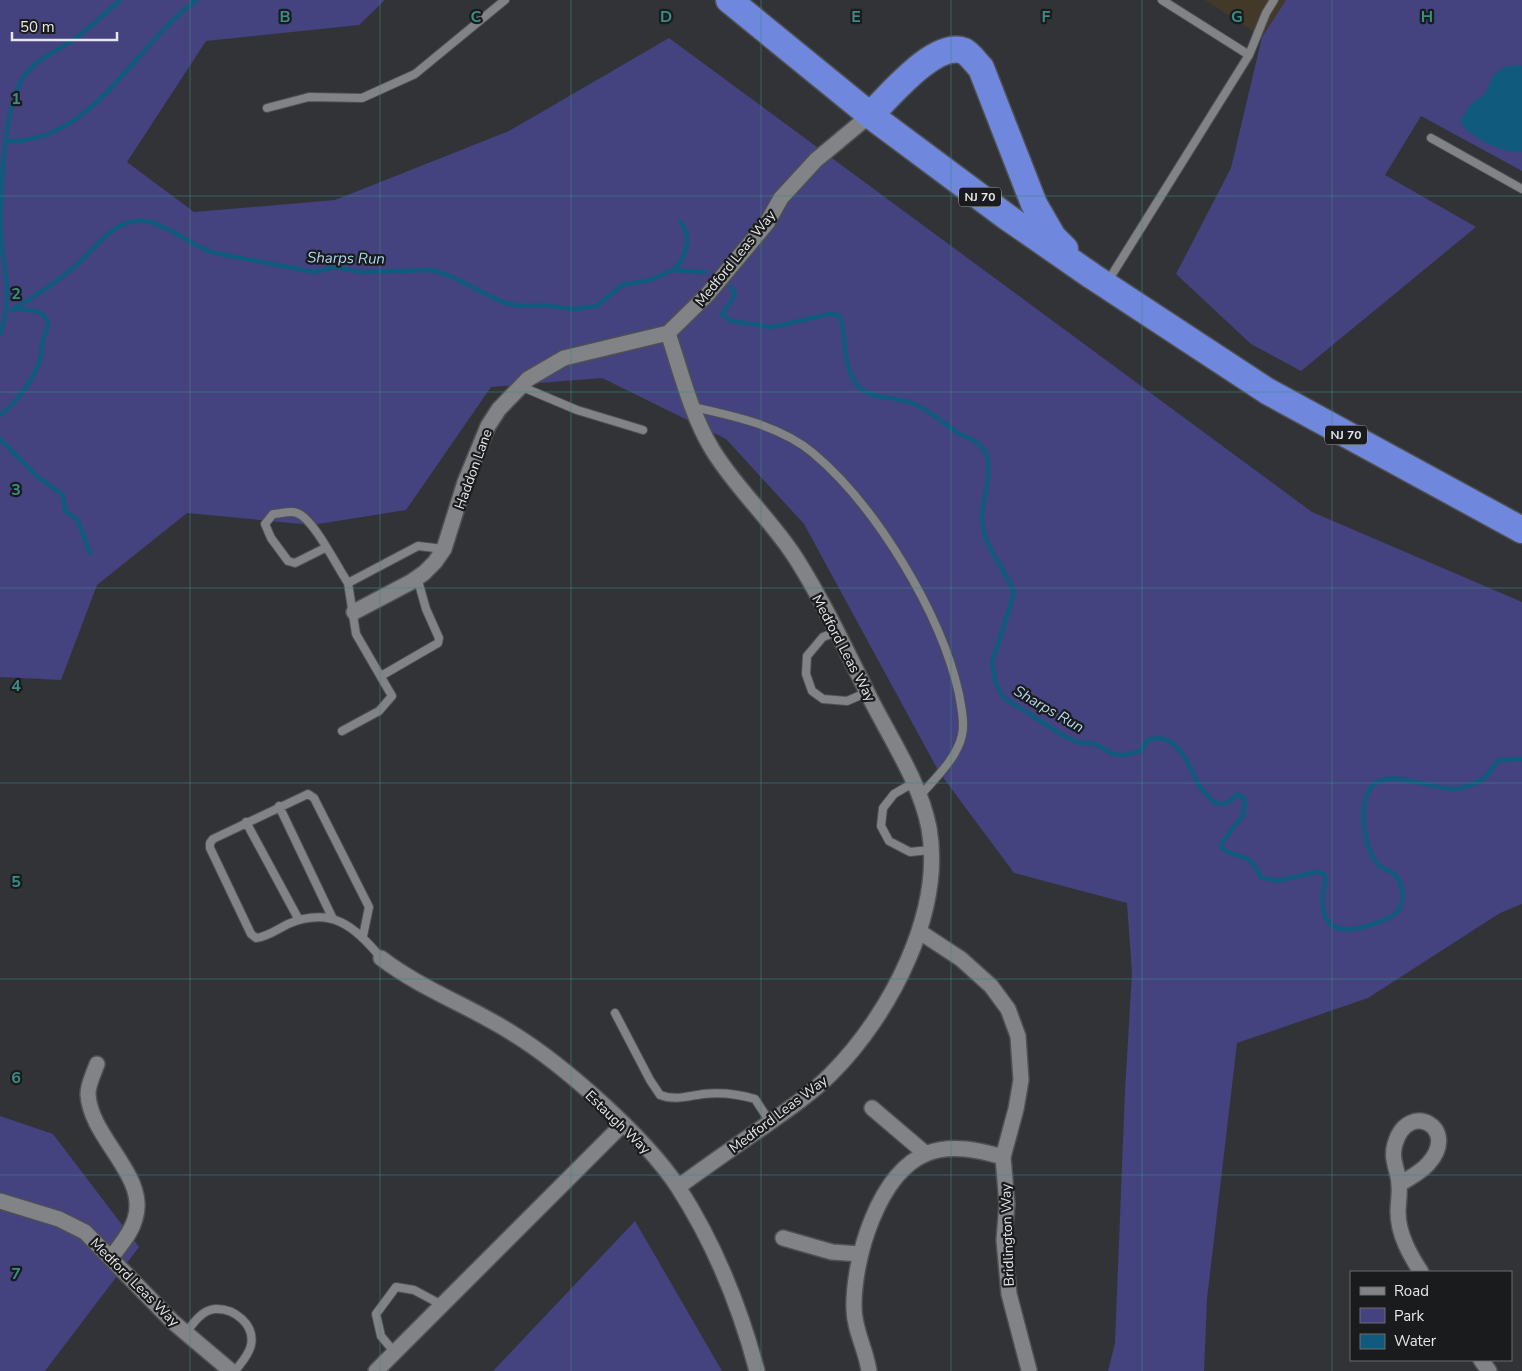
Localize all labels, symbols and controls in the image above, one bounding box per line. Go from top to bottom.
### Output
text: B [279,6,291,28]
text: C [471,6,482,28]
text: D [660,6,672,28]
text: E [851,6,861,28]
text: F [1042,6,1051,28]
text: G [1231,6,1243,28]
text: H [1421,6,1433,28]
scale bar [12,10,118,42]
text: 50 m [20,17,55,37]
text: 1 [11,88,21,110]
road number: NJ 70 [959,188,1001,206]
street label: Medford Leas Way [691,206,781,310]
water label: Sharps Run [307,247,385,269]
text: 2 [11,283,21,305]
street label: Haddon Lane [450,426,497,512]
road number: NJ 70 [1325,426,1367,444]
text: 3 [11,479,21,501]
street label: Medford Leas Way [807,592,880,706]
text: 4 [11,675,21,697]
water label: Sharps Run [1010,681,1088,737]
text: 5 [11,871,21,893]
text: 6 [11,1067,21,1089]
street label: Medford Leas Way [725,1071,832,1158]
street label: Estaugh Way [581,1086,655,1159]
street label: Bridlington Way [996,1183,1019,1287]
street label: Medford Leas Way [86,1234,184,1331]
text: 7 [11,1263,21,1285]
legend [1350,1271,1512,1361]
text: Road [1394,1281,1429,1301]
text: Park [1394,1306,1424,1326]
text: Water [1394,1331,1437,1351]

